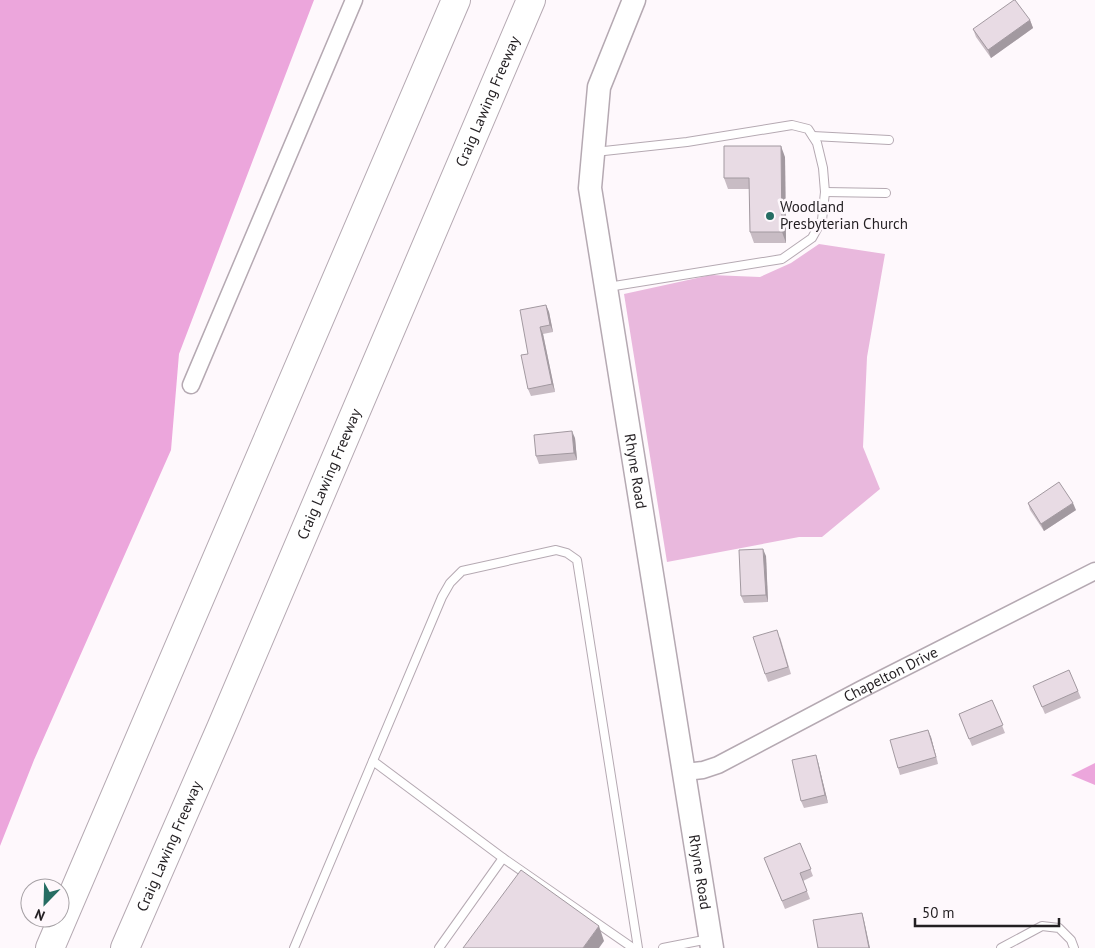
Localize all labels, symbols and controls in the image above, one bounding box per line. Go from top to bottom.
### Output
street label: Craig Lawing Freeway [451,33,524,170]
place label: Woodland Presbyterian Church [780,197,908,233]
marker: Woodland Presbyterian Church [764,210,776,222]
street label: Craig Lawing Freeway [292,406,365,542]
street label: Rhyne Road [621,432,651,510]
street label: Chapelton Drive [840,642,941,706]
street label: Craig Lawing Freeway [132,778,206,914]
street label: Rhyne Road [685,833,716,911]
north arrow [20,878,70,928]
scale bar [915,896,1059,928]
text: 50 m [922,903,955,922]
text: N [32,905,48,925]

